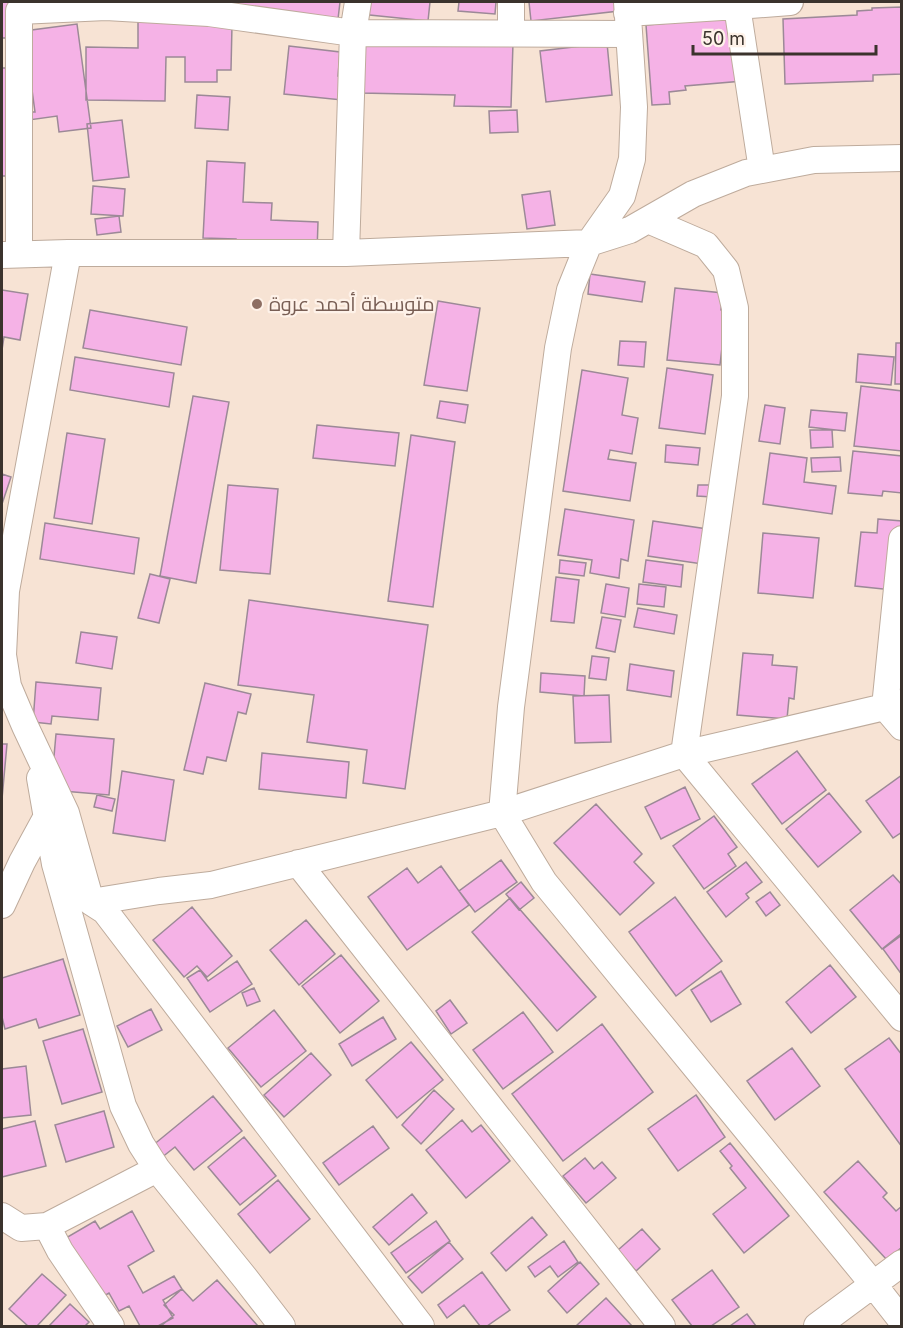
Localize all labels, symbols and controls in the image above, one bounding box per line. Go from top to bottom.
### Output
scale bar [693,18,876,56]
text: 50 m [702,28,745,49]
place label: متوسطة أحمد عروة [269,292,435,316]
marker: متوسطة أحمد عروة [250,297,264,311]

